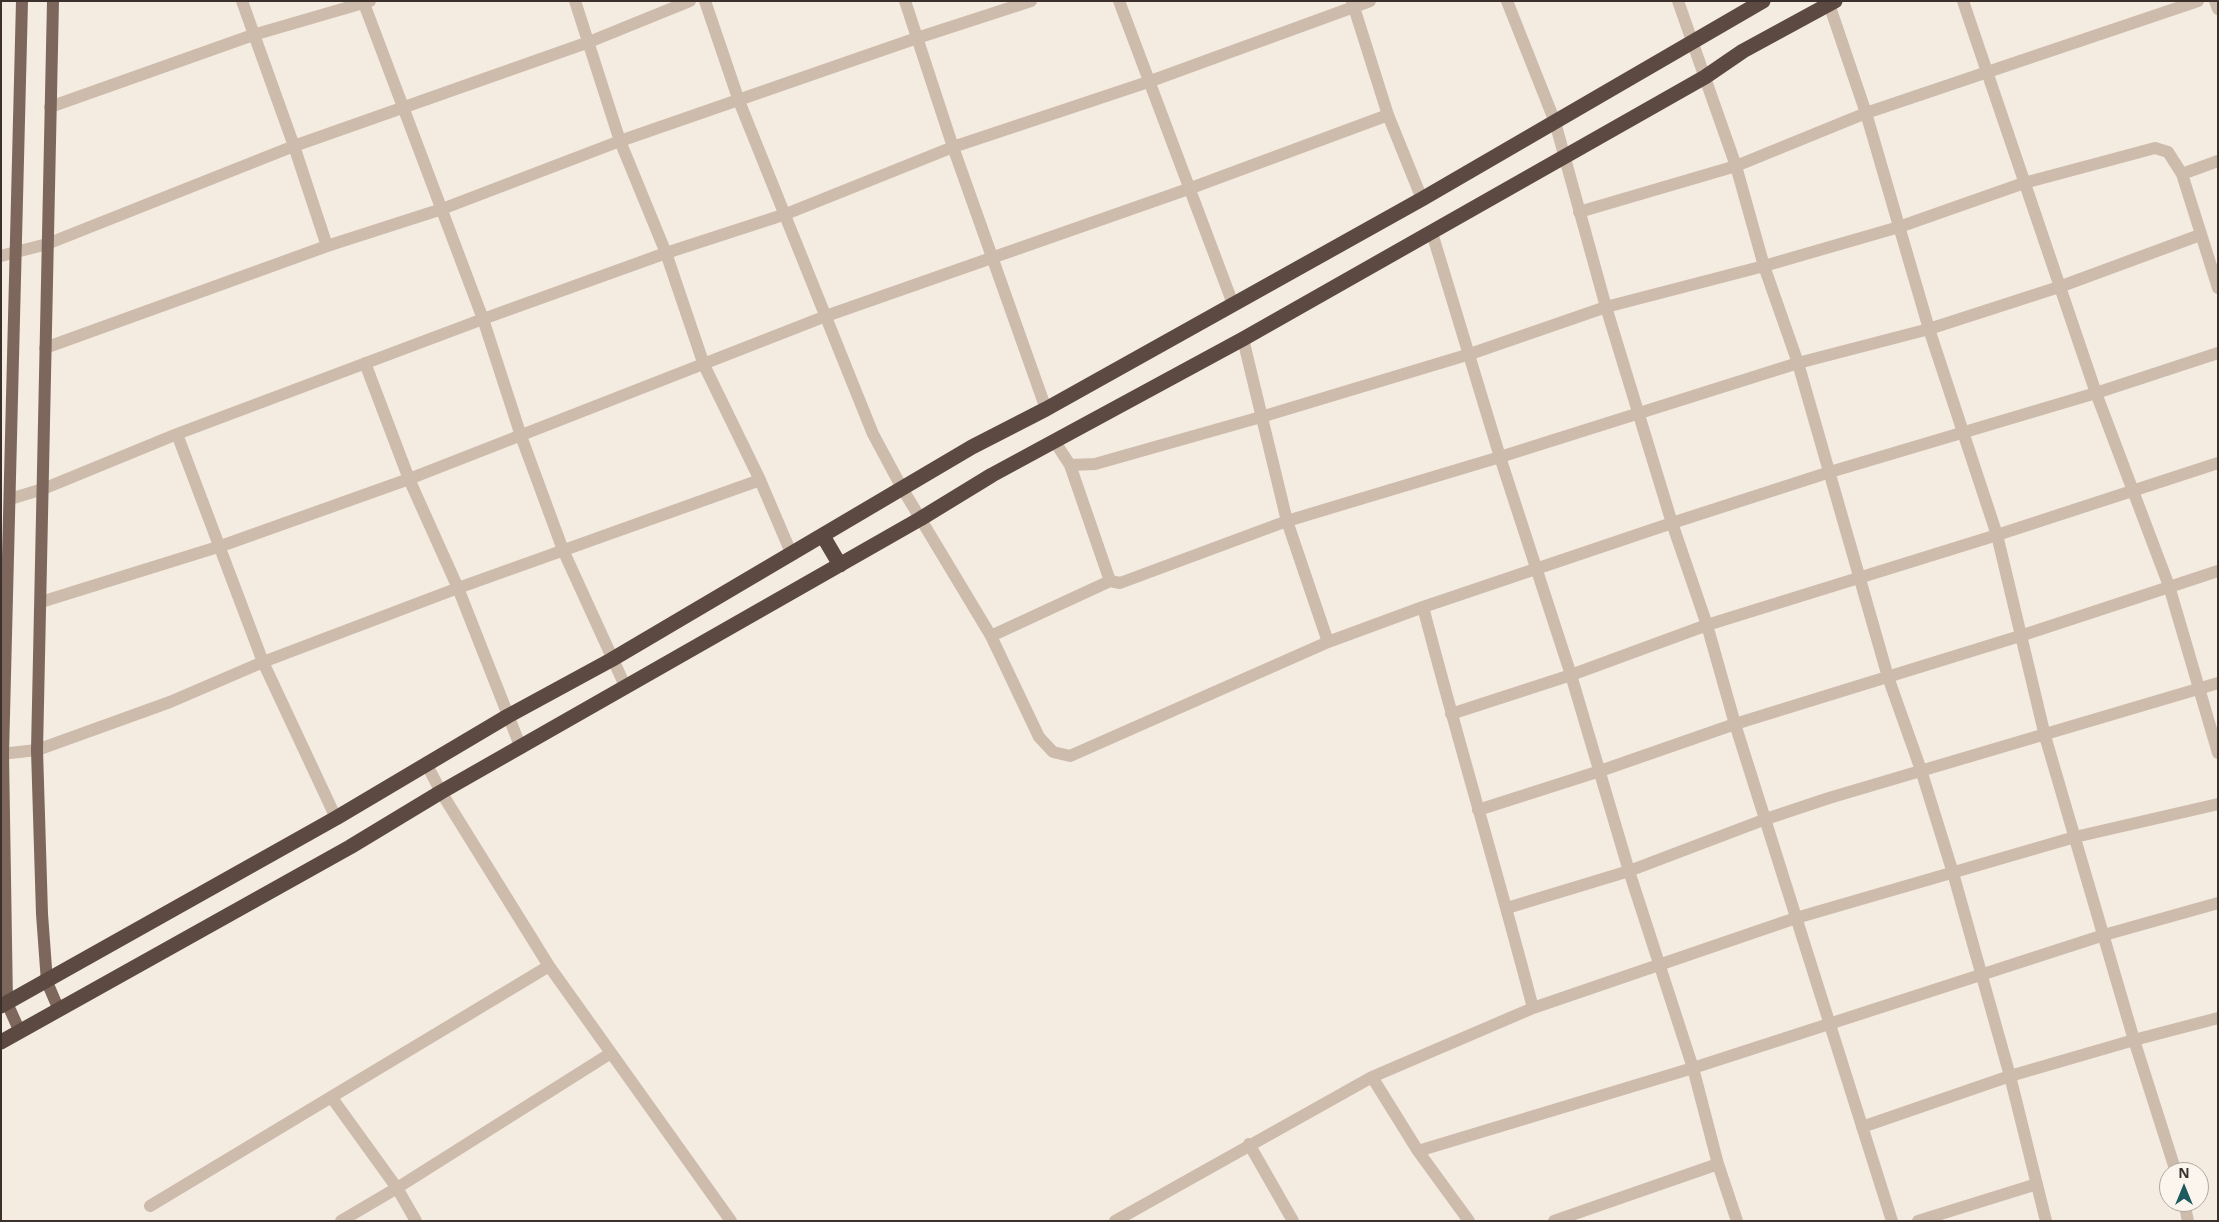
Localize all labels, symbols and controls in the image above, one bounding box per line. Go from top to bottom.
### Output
north arrow [2159,1162,2209,1212]
text: N [2178,1163,2190,1182]

